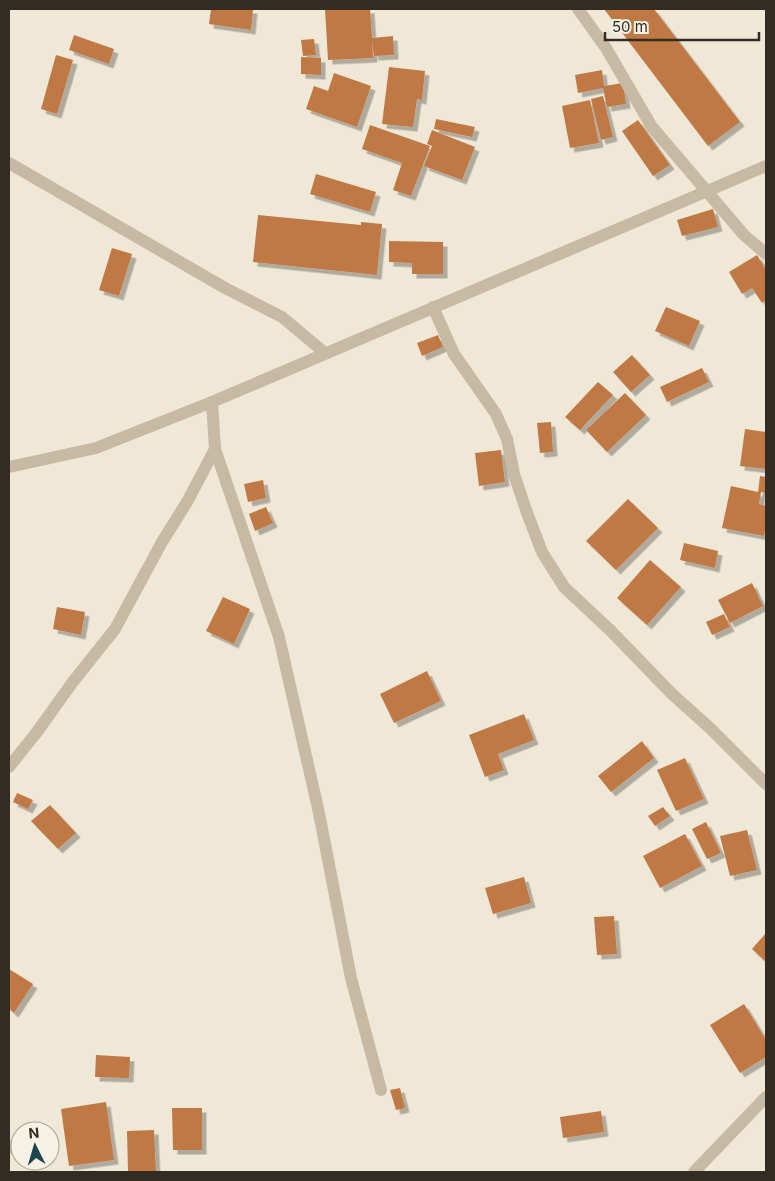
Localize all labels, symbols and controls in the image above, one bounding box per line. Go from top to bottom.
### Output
scale bar [605,10,759,42]
text: 50 m [612,17,648,36]
north arrow [10,1121,60,1171]
text: N [28,1124,40,1141]

